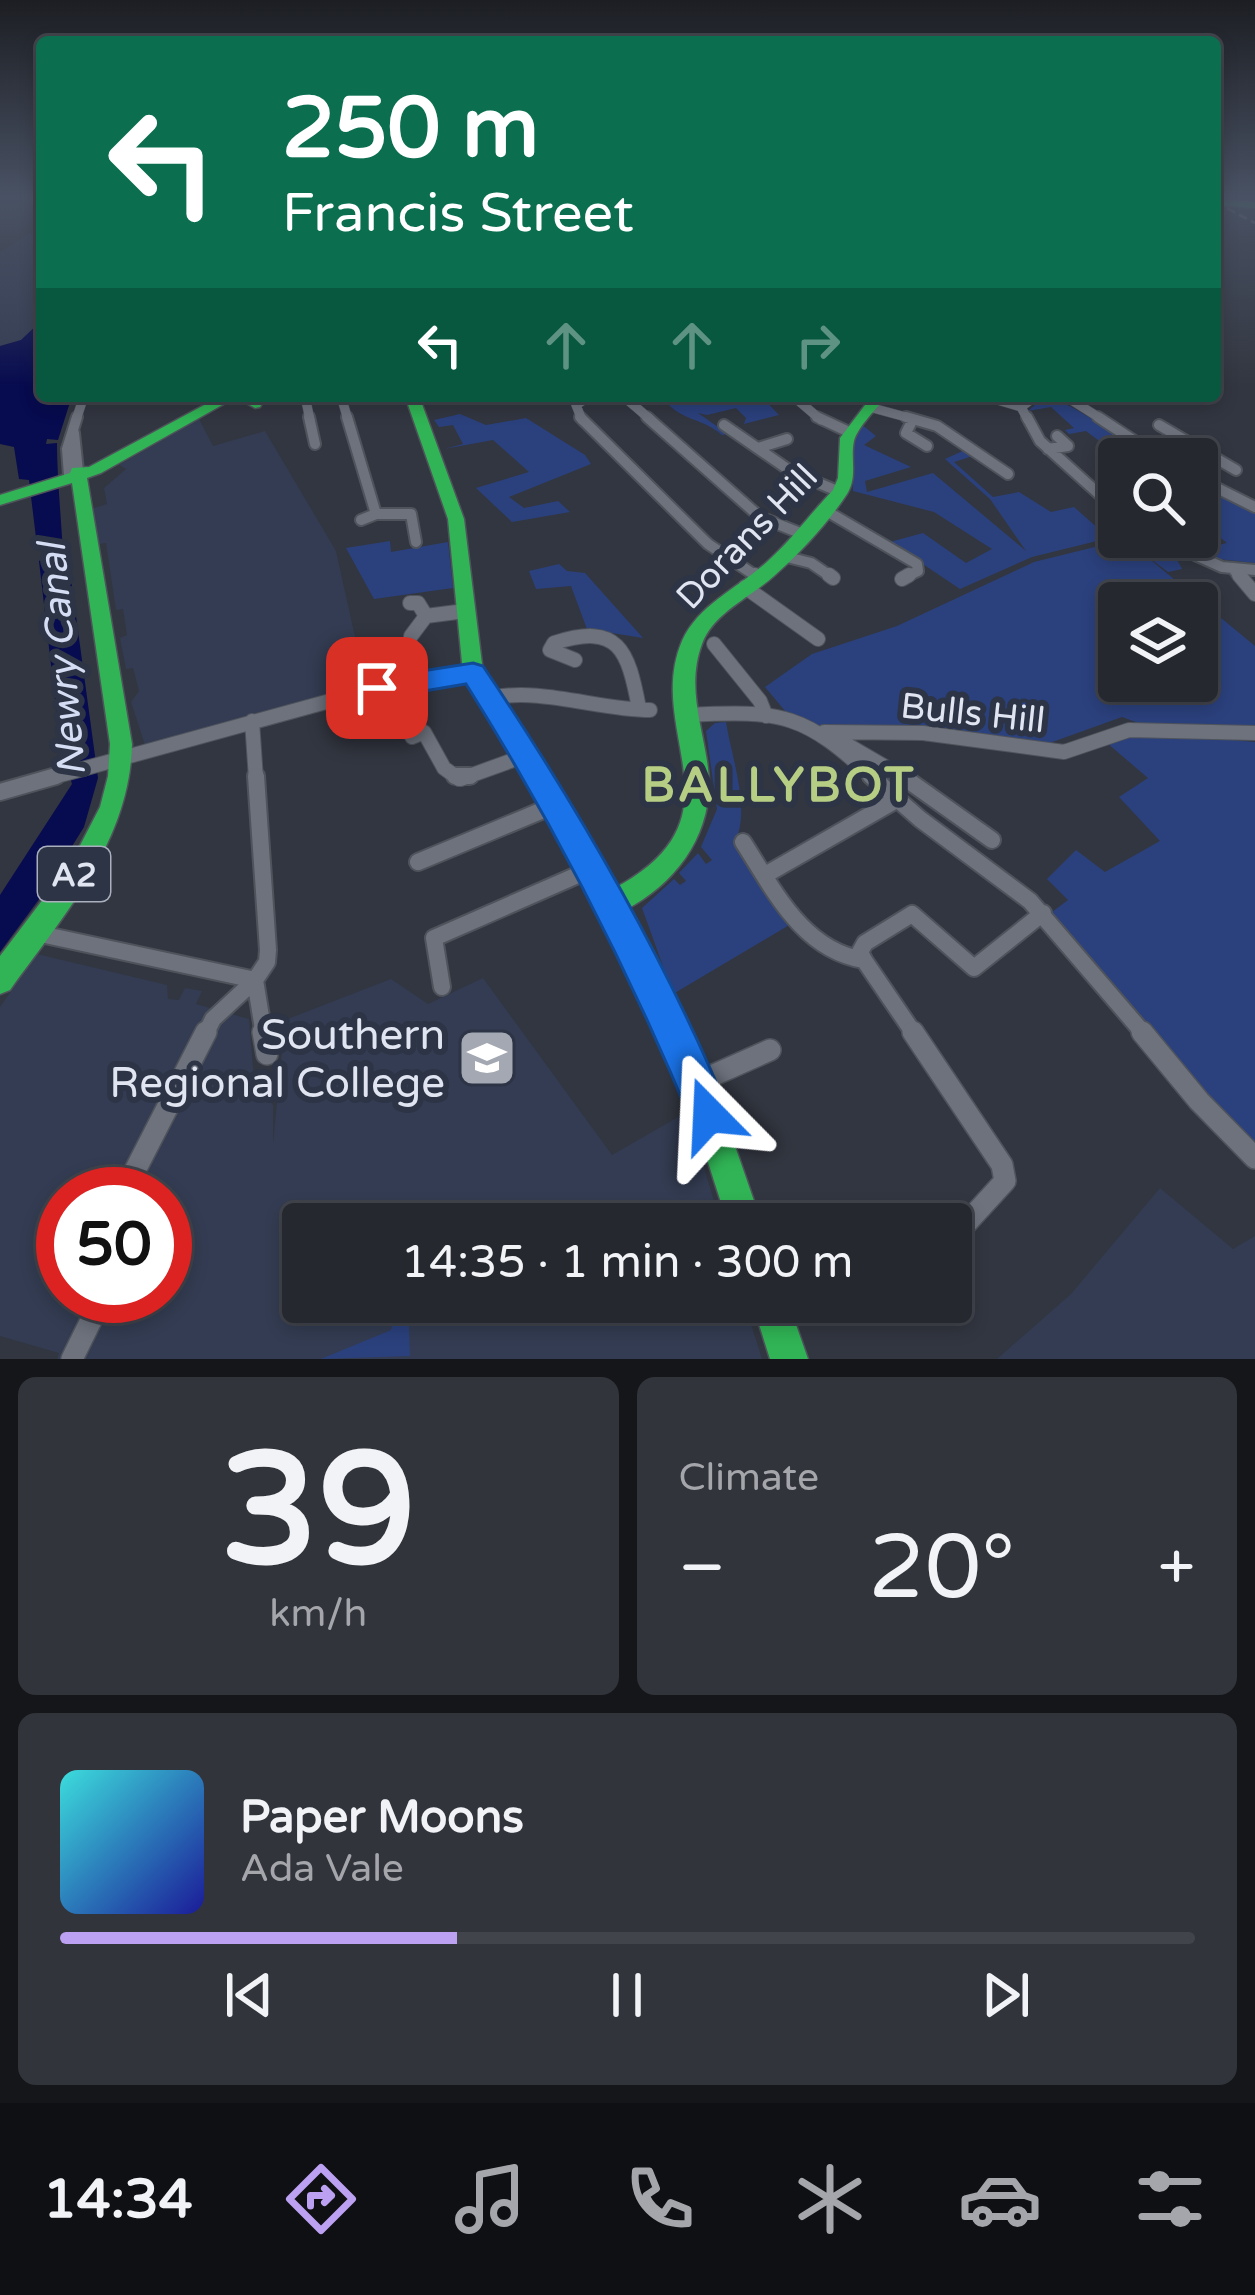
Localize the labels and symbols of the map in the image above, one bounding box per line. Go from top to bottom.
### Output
street label: Dorans Hill [668,456,827,618]
water label: Newry Canal [29,537,96,778]
pin [326,637,428,739]
street label: Bulls Hill [899,685,1047,742]
district label: BALLYBOT [642,757,916,815]
road number: A2 [38,847,110,901]
place label: Southern Regional College [109,1010,445,1109]
school or university icon: Southern Regional College [456,1027,518,1089]
position arrow [646,1052,772,1178]
speed limit sign: 50 [36,1167,192,1323]

